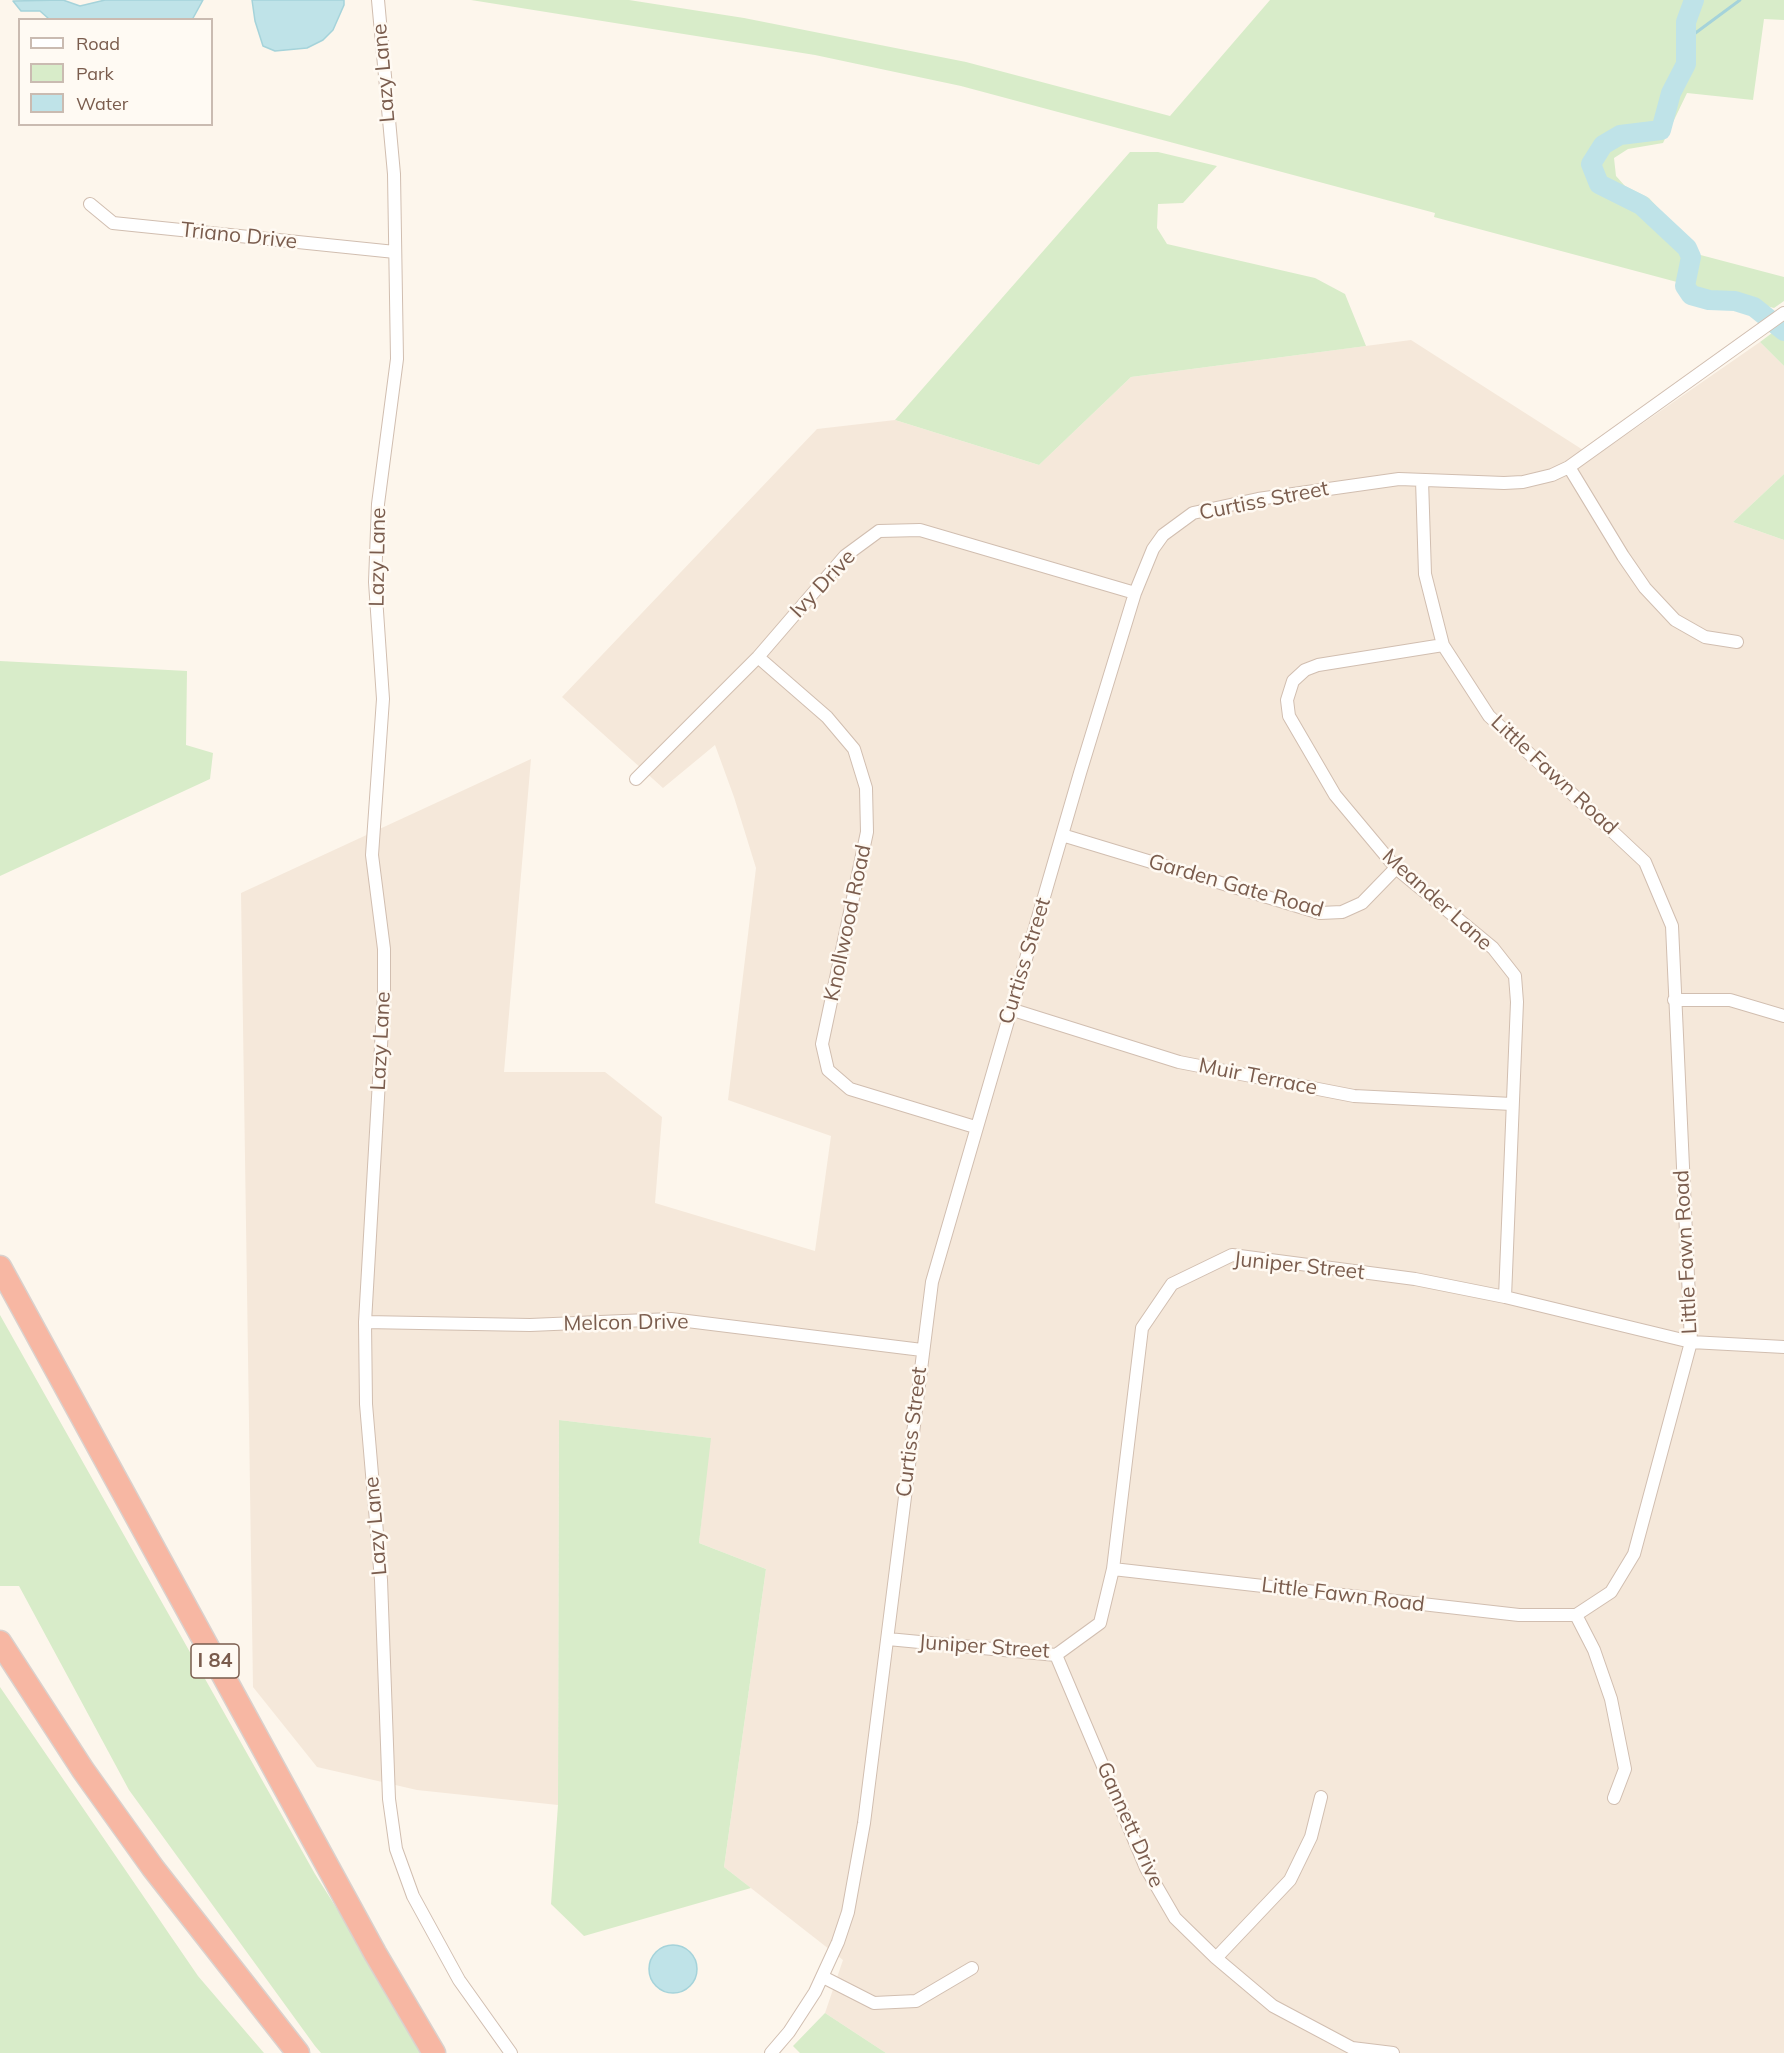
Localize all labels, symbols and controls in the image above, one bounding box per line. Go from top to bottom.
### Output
legend [18,18,213,126]
street label: Lazy Lane [367,22,401,124]
text: Road [76,32,120,55]
text: Park [76,62,114,85]
text: Water [76,92,128,115]
street label: Triano Drive [180,217,298,255]
street label: Curtiss Street [1197,476,1331,526]
street label: Lazy Lane [365,507,391,607]
street label: Ivy Drive [785,545,861,623]
street label: Little Fawn Road [1485,710,1623,840]
street label: Knollwood Road [819,842,877,1004]
street label: Meander Lane [1377,844,1497,956]
street label: Garden Gate Road [1146,849,1326,923]
street label: Curtiss Street [994,895,1056,1027]
street label: Lazy Lane [366,991,396,1091]
street label: Muir Terrace [1197,1053,1319,1101]
street label: Little Fawn Road [1669,1169,1703,1335]
street label: Juniper Street [1232,1247,1366,1285]
street label: Melcon Drive [563,1309,689,1337]
street label: Curtiss Street [892,1365,932,1499]
street label: Lazy Lane [359,1475,393,1577]
street label: Little Fawn Road [1260,1572,1426,1618]
street label: Juniper Street [918,1630,1050,1664]
road number: I 84 [191,1644,239,1678]
street label: Gannett Drive [1091,1758,1169,1892]

